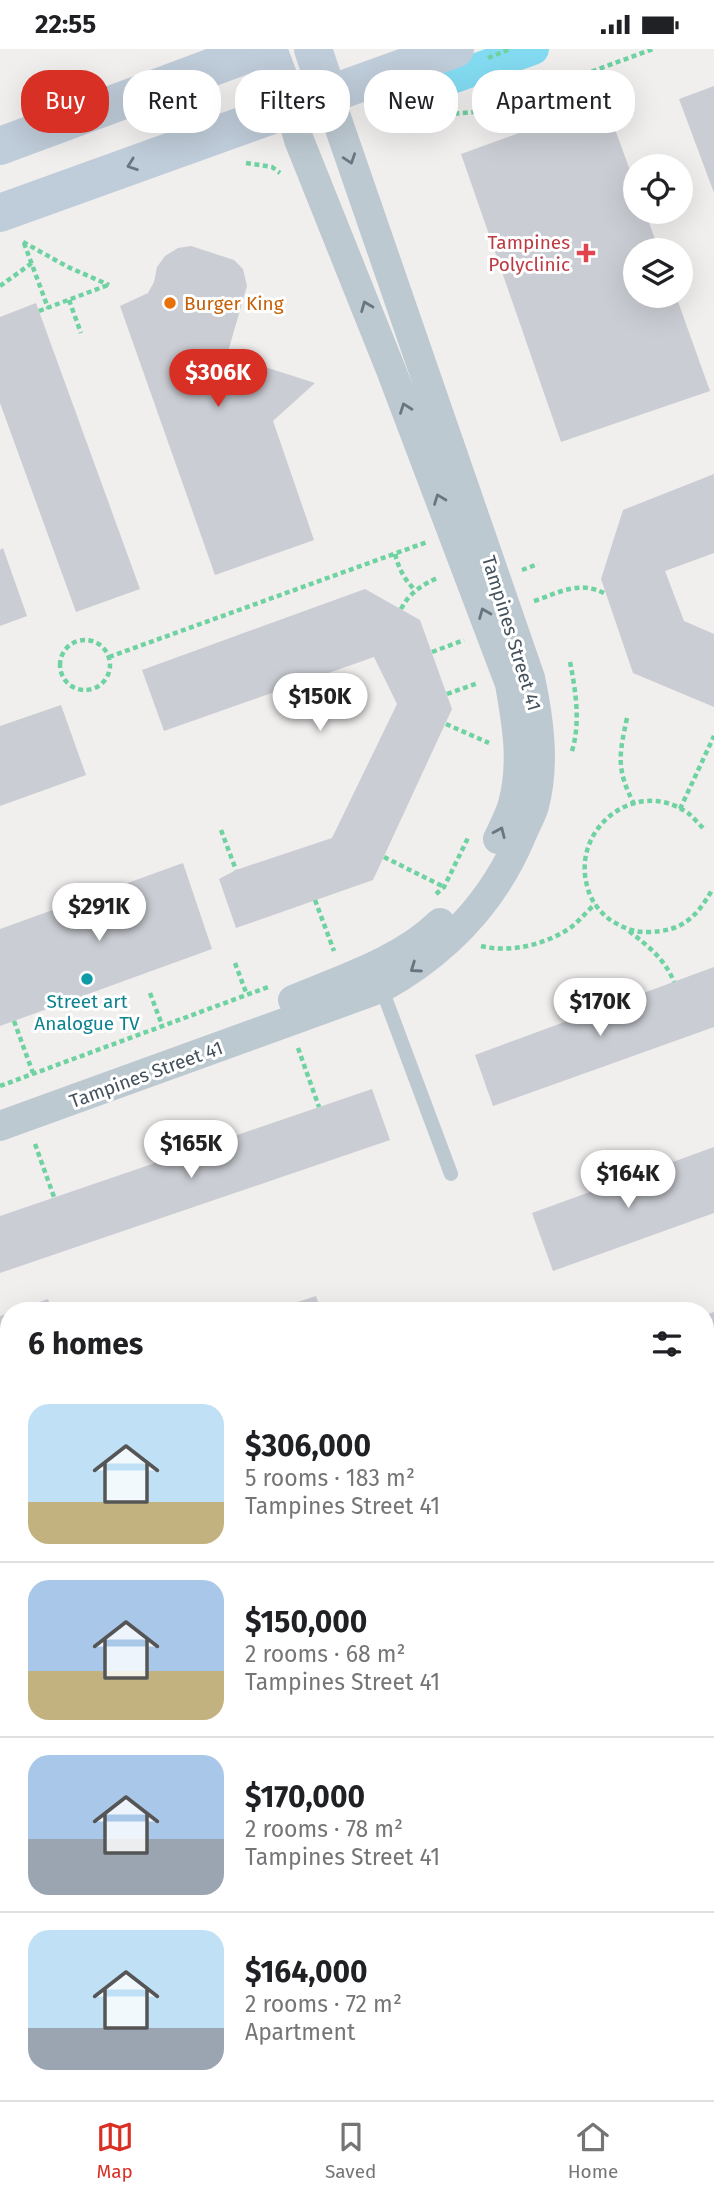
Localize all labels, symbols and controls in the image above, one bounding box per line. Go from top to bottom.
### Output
text: 22:55 [35,9,96,40]
chip: Buy [21,70,109,133]
chip: Rent [123,70,221,133]
chip: Filters [235,70,350,133]
chip: New [364,70,458,133]
chip: Apartment [472,70,635,133]
one-way arrow [342,152,356,164]
map controls [623,154,693,308]
button: locate [623,154,693,224]
one-way arrow [126,157,138,171]
place label: Tampines Polyclinic [488,231,570,276]
button: layers [623,238,693,308]
marker: Tampines Polyclinic [576,243,596,263]
place label: Burger King [184,292,284,315]
marker: Burger King [162,295,178,311]
one-way arrow [360,301,374,313]
pin: $306K [169,349,267,409]
text: $306K [185,358,251,386]
one-way arrow [400,403,414,415]
one-way arrow [434,493,448,505]
street label: Tampines Street 41 [477,553,546,714]
one-way arrow [479,608,493,620]
pin: $150K [271,673,369,733]
text: $150K [289,682,351,710]
one-way arrow [492,827,506,839]
pin: $291K [50,883,148,943]
text: $291K [68,892,130,920]
one-way arrow [410,960,423,972]
marker: Street art Analogue TV [79,971,95,987]
pin: $170K [551,979,649,1038]
text: $170K [570,987,631,1015]
place label: Street art Analogue TV [34,990,140,1035]
street label: Tampines Street 41 [66,1036,226,1113]
pin: $165K [142,1121,240,1180]
text: $165K [160,1129,222,1157]
pin: $164K [579,1151,677,1210]
text: $164K [597,1159,660,1187]
icon: filters [648,1325,686,1363]
text: 6 homes [28,1326,143,1362]
text: $306,000 [245,1428,371,1464]
icon: home [84,1432,168,1516]
text: 5 rooms · 183 m² [245,1464,415,1492]
text: Tampines Street 41 [245,1492,440,1520]
text: $150,000 [245,1604,367,1640]
icon: home [84,1608,168,1692]
text: 2 rooms · 68 m² [245,1640,406,1668]
text: Tampines Street 41 [245,1668,440,1696]
text: $170,000 [245,1779,365,1815]
icon: home [84,1783,168,1867]
text: 2 rooms · 78 m² [245,1815,403,1843]
text: Tampines Street 41 [245,1843,440,1871]
text: $164,000 [245,1954,368,1990]
icon: home [84,1958,168,2042]
text: 2 rooms · 72 m² [245,1990,402,2018]
text: Apartment [245,2018,355,2046]
tab: Map [96,2118,134,2183]
tab: Saved [325,2118,376,2183]
tab: Home [568,2118,618,2183]

